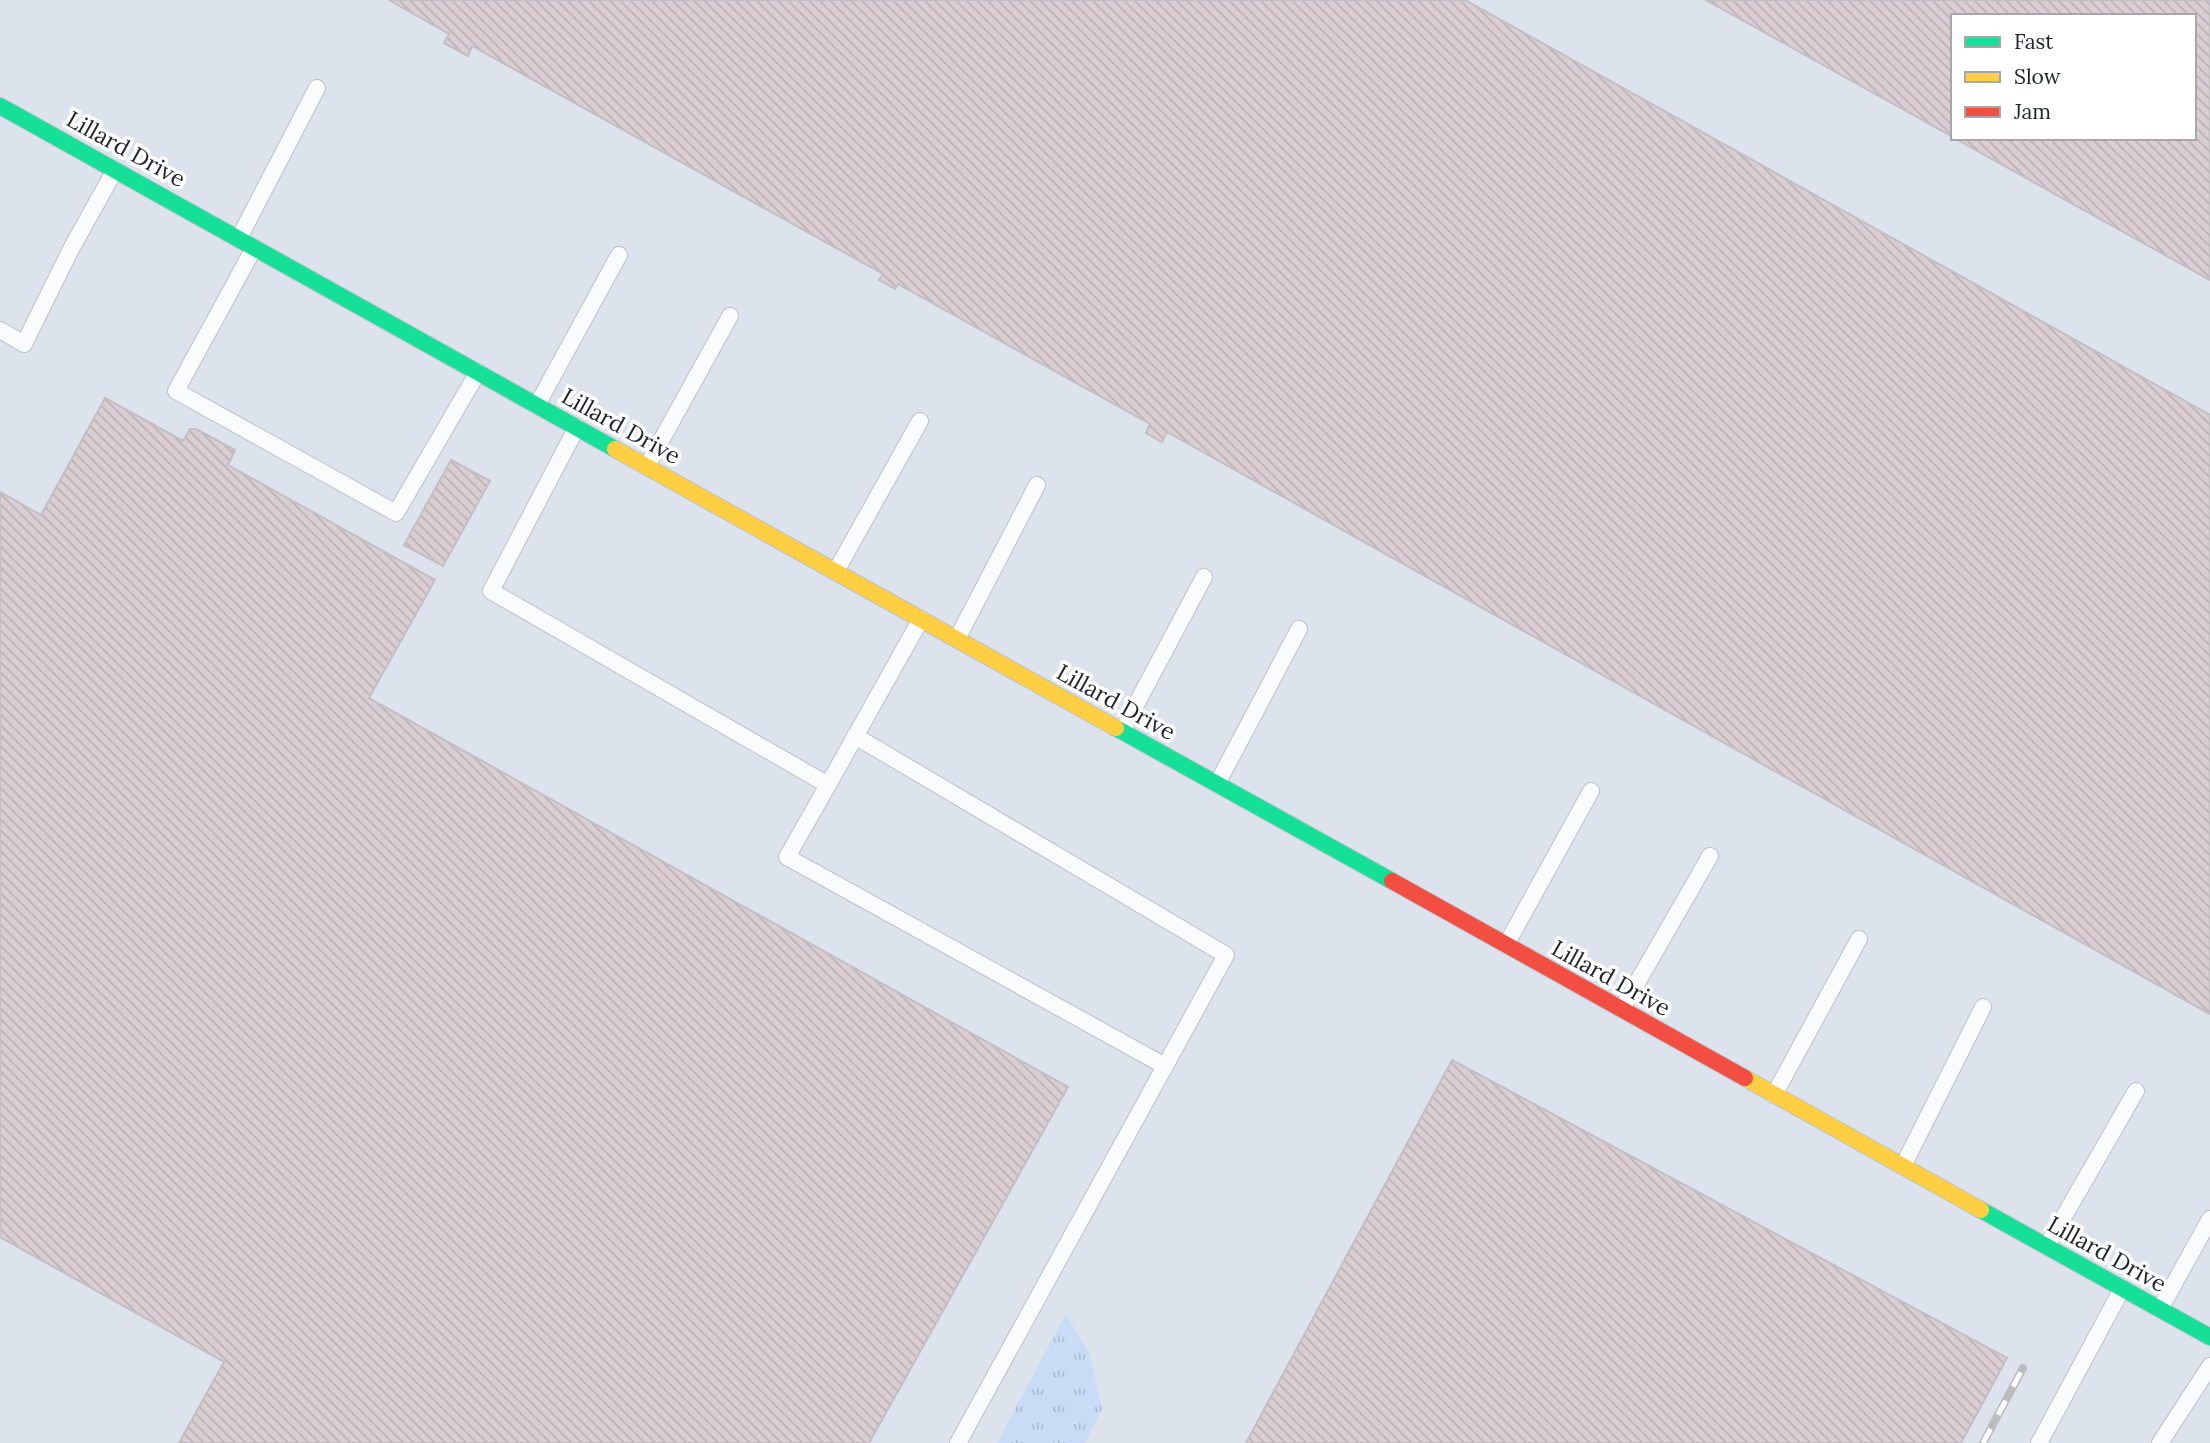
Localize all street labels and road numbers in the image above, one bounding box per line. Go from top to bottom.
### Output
street label: Lillard Drive [62,104,191,193]
street label: Lillard Drive [557,381,686,470]
street label: Lillard Drive [1052,657,1181,746]
street label: Lillard Drive [1547,933,1676,1022]
street label: Lillard Drive [2043,1209,2172,1298]

